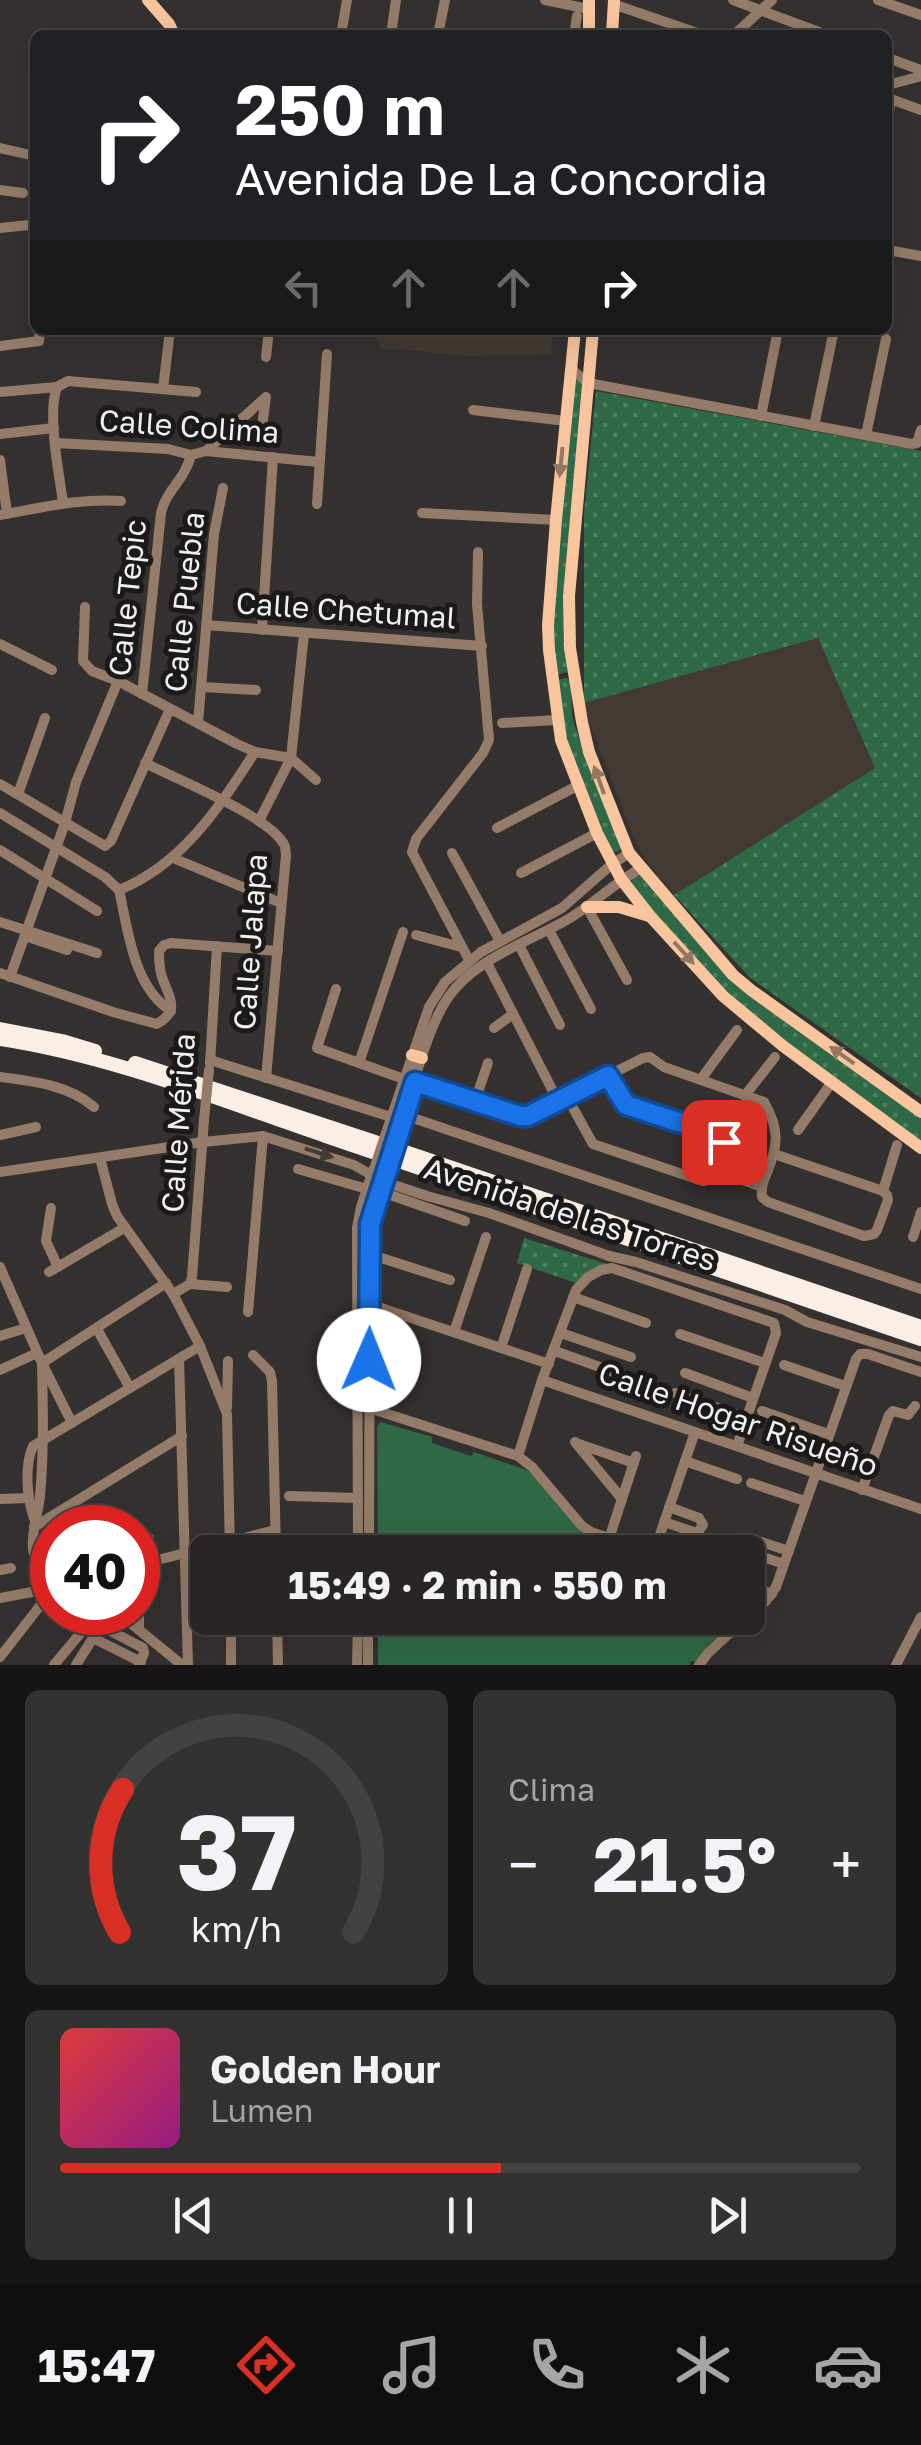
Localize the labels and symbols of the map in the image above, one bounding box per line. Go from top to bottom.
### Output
street label: Calle Colima [98,402,280,450]
one-way arrow [553,446,569,478]
street label: Calle Puebla [157,510,211,694]
street label: Calle Tepic [101,518,153,678]
street label: Calle Chetumal [235,584,457,636]
one-way arrow [591,765,606,795]
street label: Calle Jalapa [226,853,274,1031]
one-way arrow [672,941,695,965]
street label: Calle Mérida [154,1032,202,1214]
one-way arrow [828,1046,855,1065]
pin [682,1100,767,1185]
one-way arrow [304,1147,334,1162]
street label: Avenida de las Torres [420,1150,721,1278]
position arrow [317,1308,421,1412]
street label: Calle Hogar Risueño [594,1354,883,1484]
speed limit sign: 40 [30,1505,160,1635]

